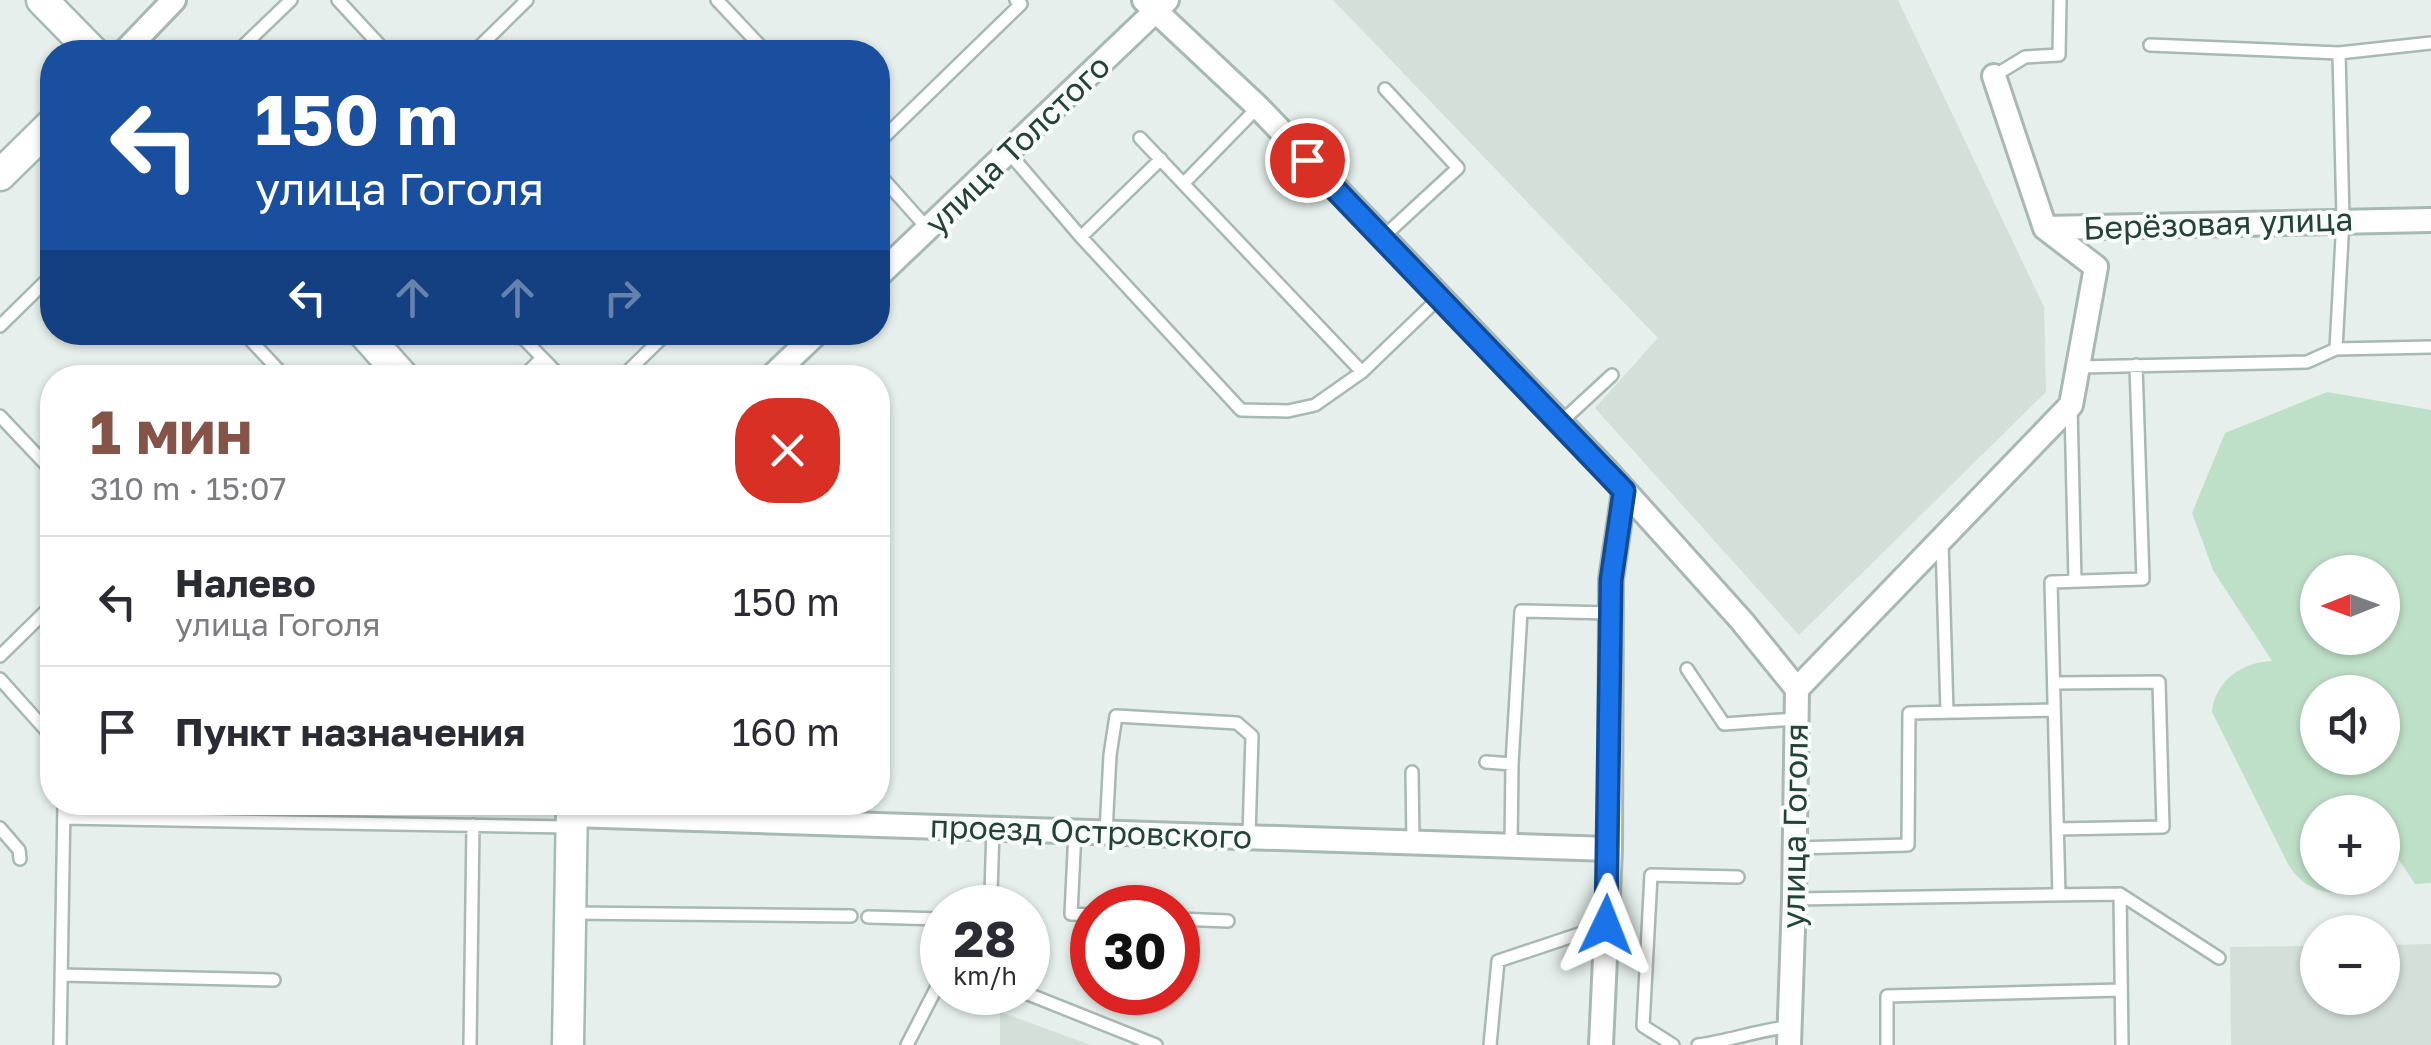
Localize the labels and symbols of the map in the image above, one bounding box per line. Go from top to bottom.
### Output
street label: улица Толстого [917,46,1117,242]
pin [1265,118,1350,203]
street label: Берёзовая улица [2082,199,2354,247]
north arrow [2300,555,2400,655]
street label: улица Гоголя [1773,723,1815,929]
street label: проезд Островского [929,806,1253,856]
position arrow [1554,873,1658,977]
speed limit sign: 30 [1070,885,1200,1015]

